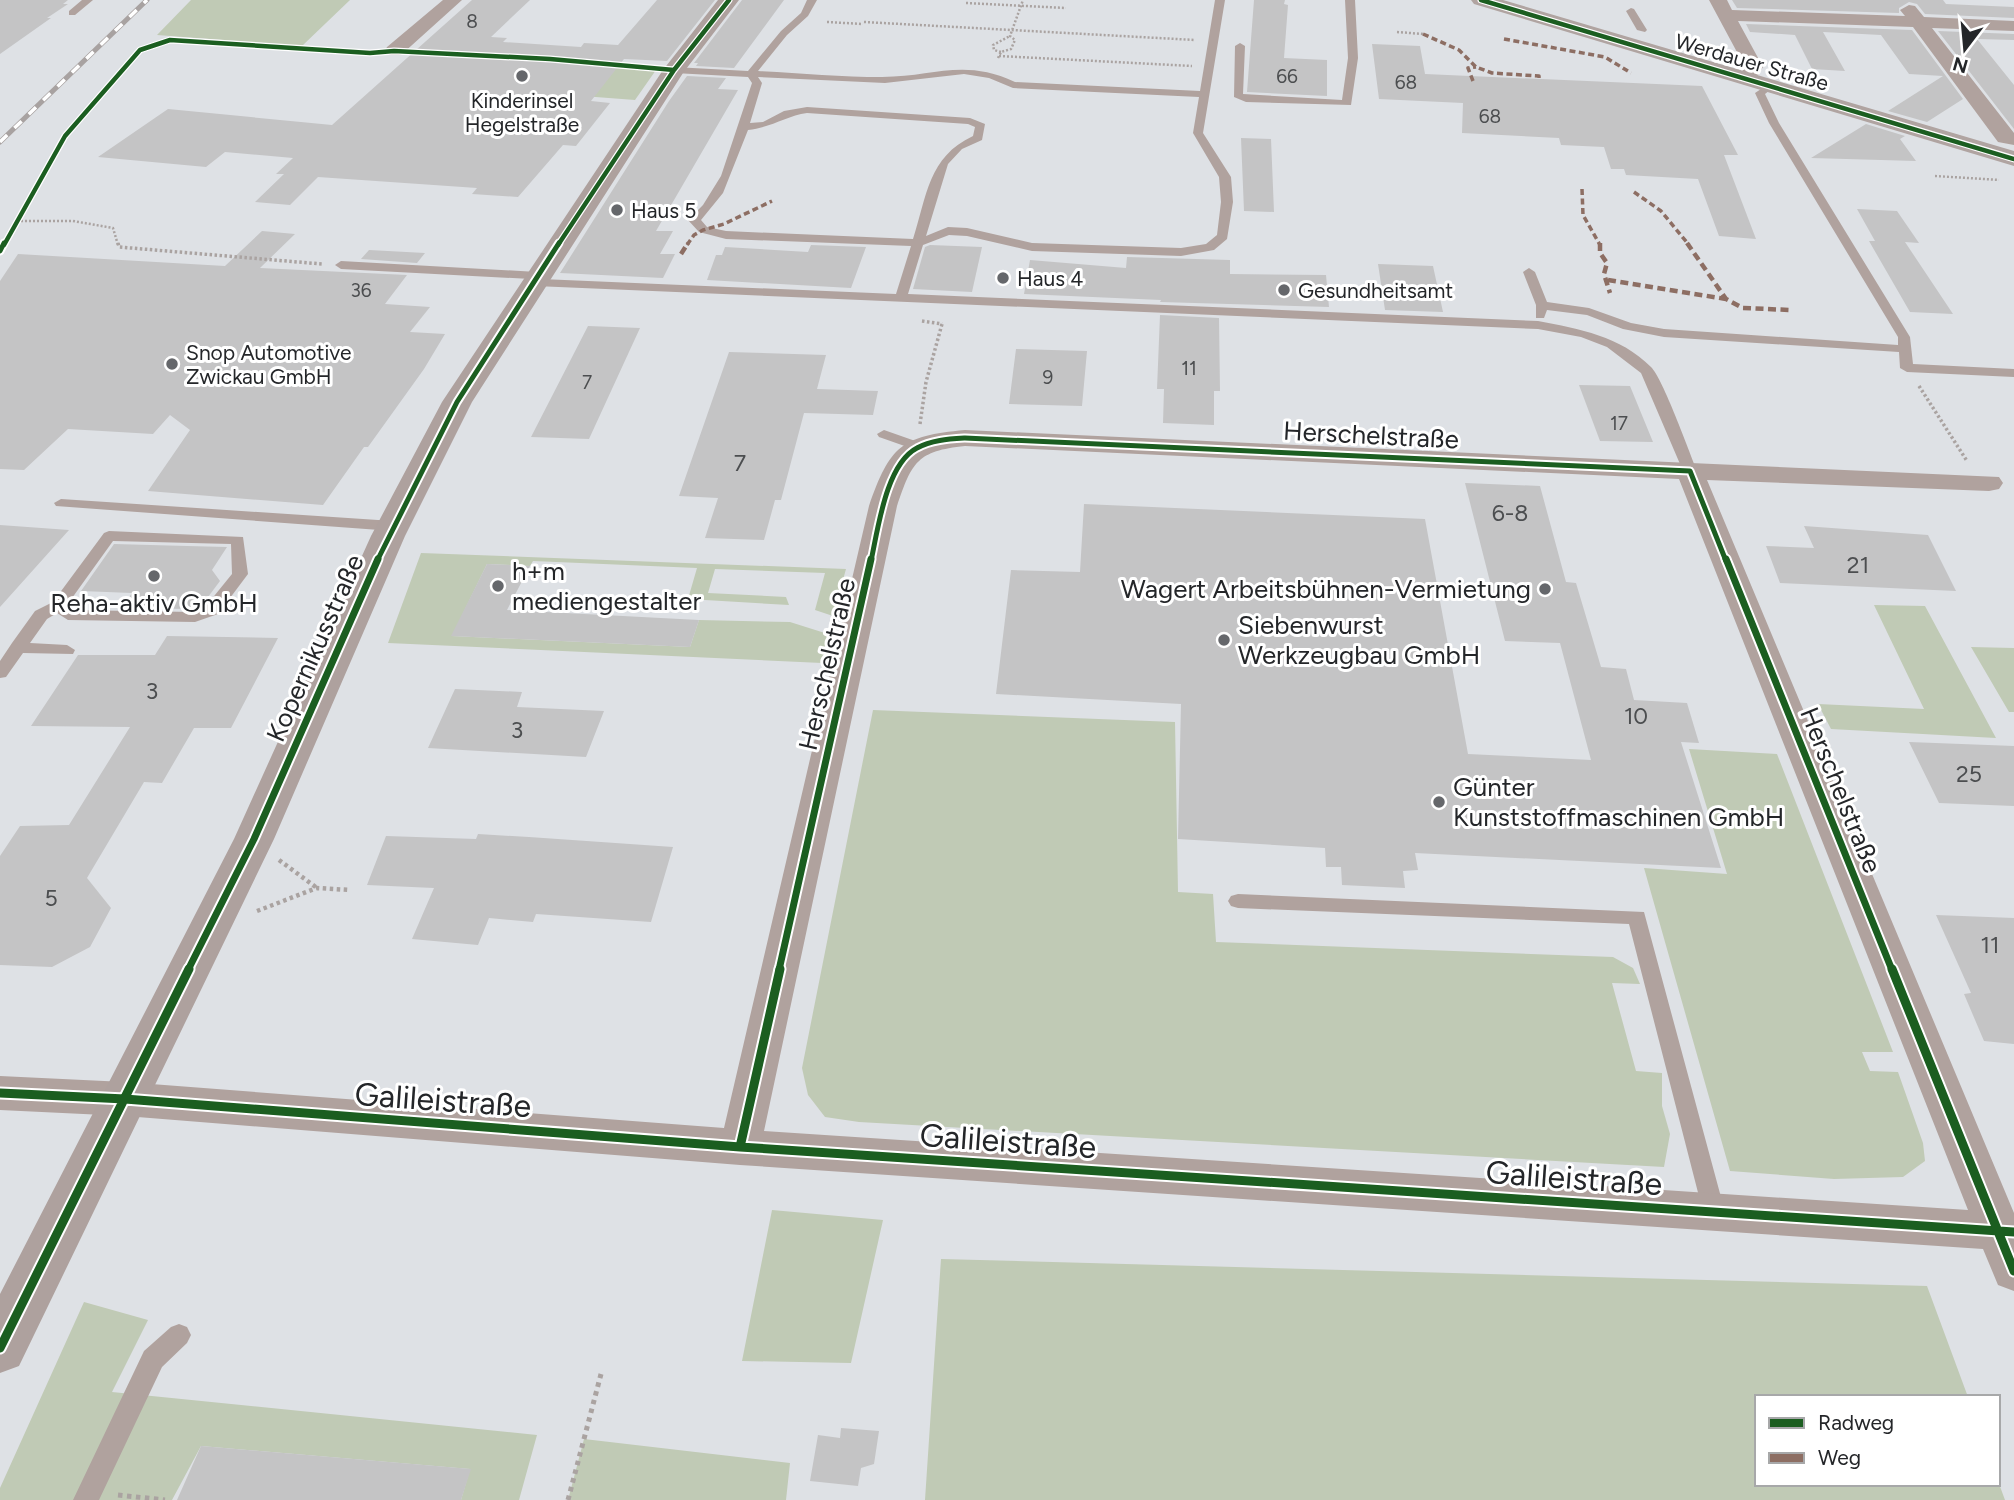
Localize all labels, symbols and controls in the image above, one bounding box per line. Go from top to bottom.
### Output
house number: 8 [466,10,478,33]
north arrow [1930,14,2000,84]
street label: Werdauer Straße [1672,28,1832,96]
text: N [1950,52,1971,78]
house number: 66 [1276,65,1298,88]
marker: Kinderinsel Hegelstraße [514,68,530,84]
house number: 68 [1395,71,1417,94]
place label: Kinderinsel Hegelstraße [465,88,579,137]
house number: 68 [1479,105,1501,128]
place label: Haus 5 [631,198,696,223]
marker: Haus 5 [609,202,625,218]
place label: Haus 4 [1017,266,1083,291]
marker: Haus 4 [995,270,1011,286]
place label: Gesundheitsamt [1298,278,1453,303]
house number: 36 [350,279,372,302]
marker: Gesundheitsamt [1276,282,1292,298]
place label: Snop Automotive Zwickau GmbH [186,340,351,389]
marker: Snop Automotive Zwickau GmbH [164,356,180,372]
house number: 11 [1181,357,1197,380]
house number: 9 [1043,366,1053,389]
house number: 7 [582,371,592,394]
house number: 17 [1610,412,1628,435]
street label: Herschelstraße [1282,414,1460,456]
house number: 7 [734,449,746,477]
house number: 6-8 [1492,499,1528,527]
street label: Kopernikusstraße [259,549,371,747]
house number: 21 [1847,551,1869,579]
place label: h+m mediengestalter [512,555,702,617]
marker: Reha-aktiv GmbH [146,568,162,584]
place label: Wagert Arbeitsbühnen-Vermietung [1121,573,1531,605]
street label: Herschelstraße [792,575,862,753]
marker: h+m mediengestalter [490,578,506,594]
marker: Wagert Arbeitsbühnen-Vermietung [1537,581,1553,597]
place label: Reha-aktiv GmbH [50,587,258,619]
place label: Siebenwurst Werkzeugbau GmbH [1238,609,1480,671]
marker: Siebenwurst Werkzeugbau GmbH [1216,632,1232,648]
house number: 3 [146,677,158,705]
house number: 10 [1624,702,1648,730]
street label: Herschelstraße [1793,702,1889,878]
house number: 3 [511,716,523,744]
house number: 25 [1956,760,1982,788]
place label: Günter Kunststoffmaschinen GmbH [1453,771,1784,833]
marker: Günter Kunststoffmaschinen GmbH [1431,794,1447,810]
house number: 5 [44,884,58,912]
house number: 11 [1981,931,2000,959]
street label: Galileistraße [354,1075,532,1125]
street label: Galileistraße [919,1116,1097,1166]
street label: Galileistraße [1485,1153,1663,1203]
legend [1755,1395,2000,1486]
text: Radweg [1818,1410,1894,1435]
text: Weg [1818,1445,1861,1470]

